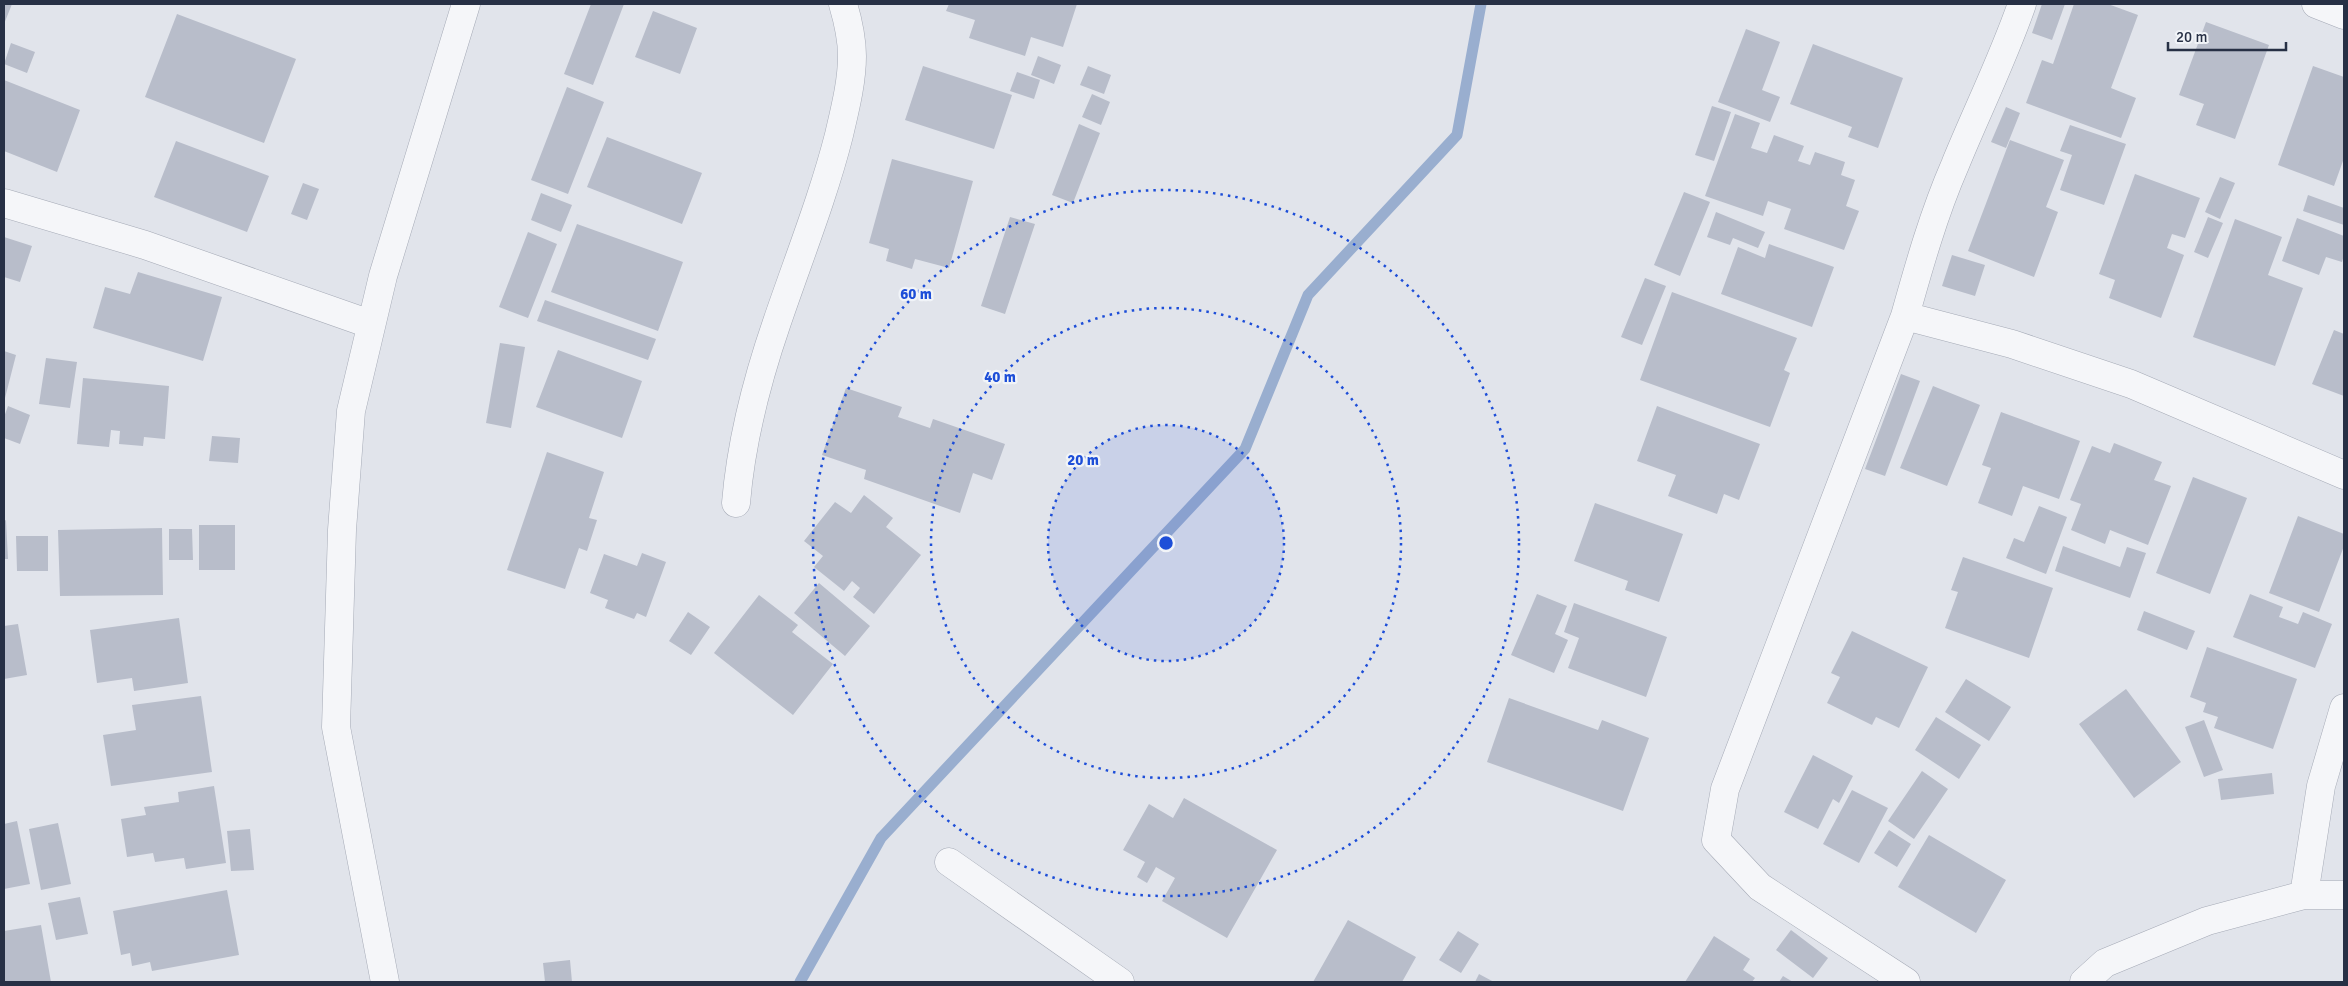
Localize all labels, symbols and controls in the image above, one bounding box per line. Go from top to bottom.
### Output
scale bar [2168,20,2286,52]
text: 20 m [2176,28,2207,46]
text: 60 m [900,285,932,303]
text: 40 m [984,368,1016,386]
text: 20 m [1067,451,1099,469]
centre of rings [1157,534,1175,552]

